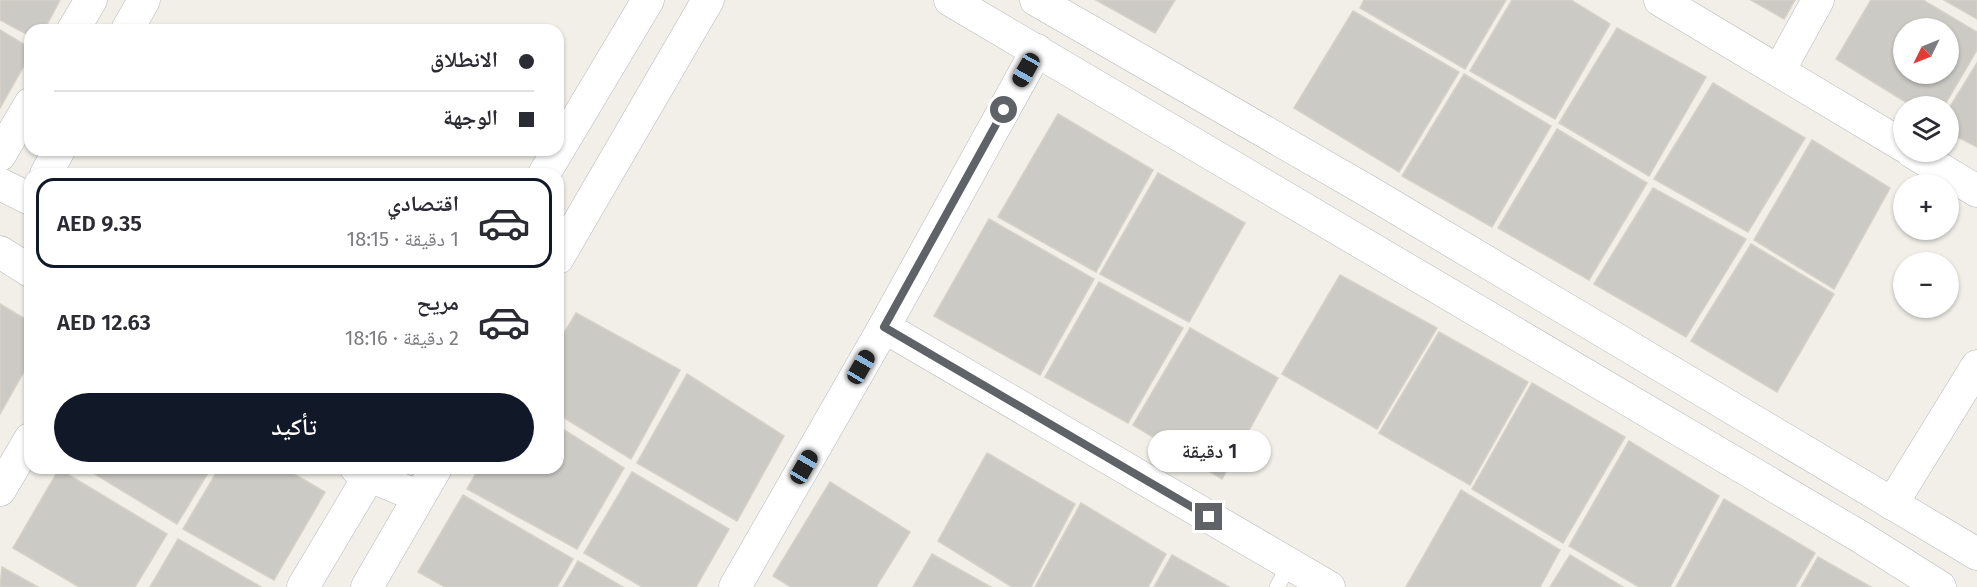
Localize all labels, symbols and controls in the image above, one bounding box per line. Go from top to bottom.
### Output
north arrow [1893,18,1959,84]
map controls [1893,18,1959,318]
text: الانطلاق [430,46,498,73]
car [1009,50,1043,90]
route start [990,96,1017,123]
button: layers [1893,96,1959,162]
text: الوجهة [443,104,498,131]
button: + [1893,174,1959,240]
text: اقتصادي [387,190,459,217]
icon: car [477,196,531,250]
text: AED 9.35 [57,210,142,237]
text: 1 دقيقة · 18:15 [347,227,459,251]
button: − [1893,252,1959,318]
text: مريح [416,289,459,316]
icon: car [477,295,531,349]
text: AED 12.63 [57,309,151,336]
text: 2 دقيقة · 18:16 [345,326,459,350]
car [844,347,878,387]
button: تأكيد [54,393,534,462]
callout: 1 دقيقة [1148,430,1270,472]
text: 1 دقيقة [1182,439,1237,463]
car [787,447,821,487]
route end [1195,503,1222,530]

